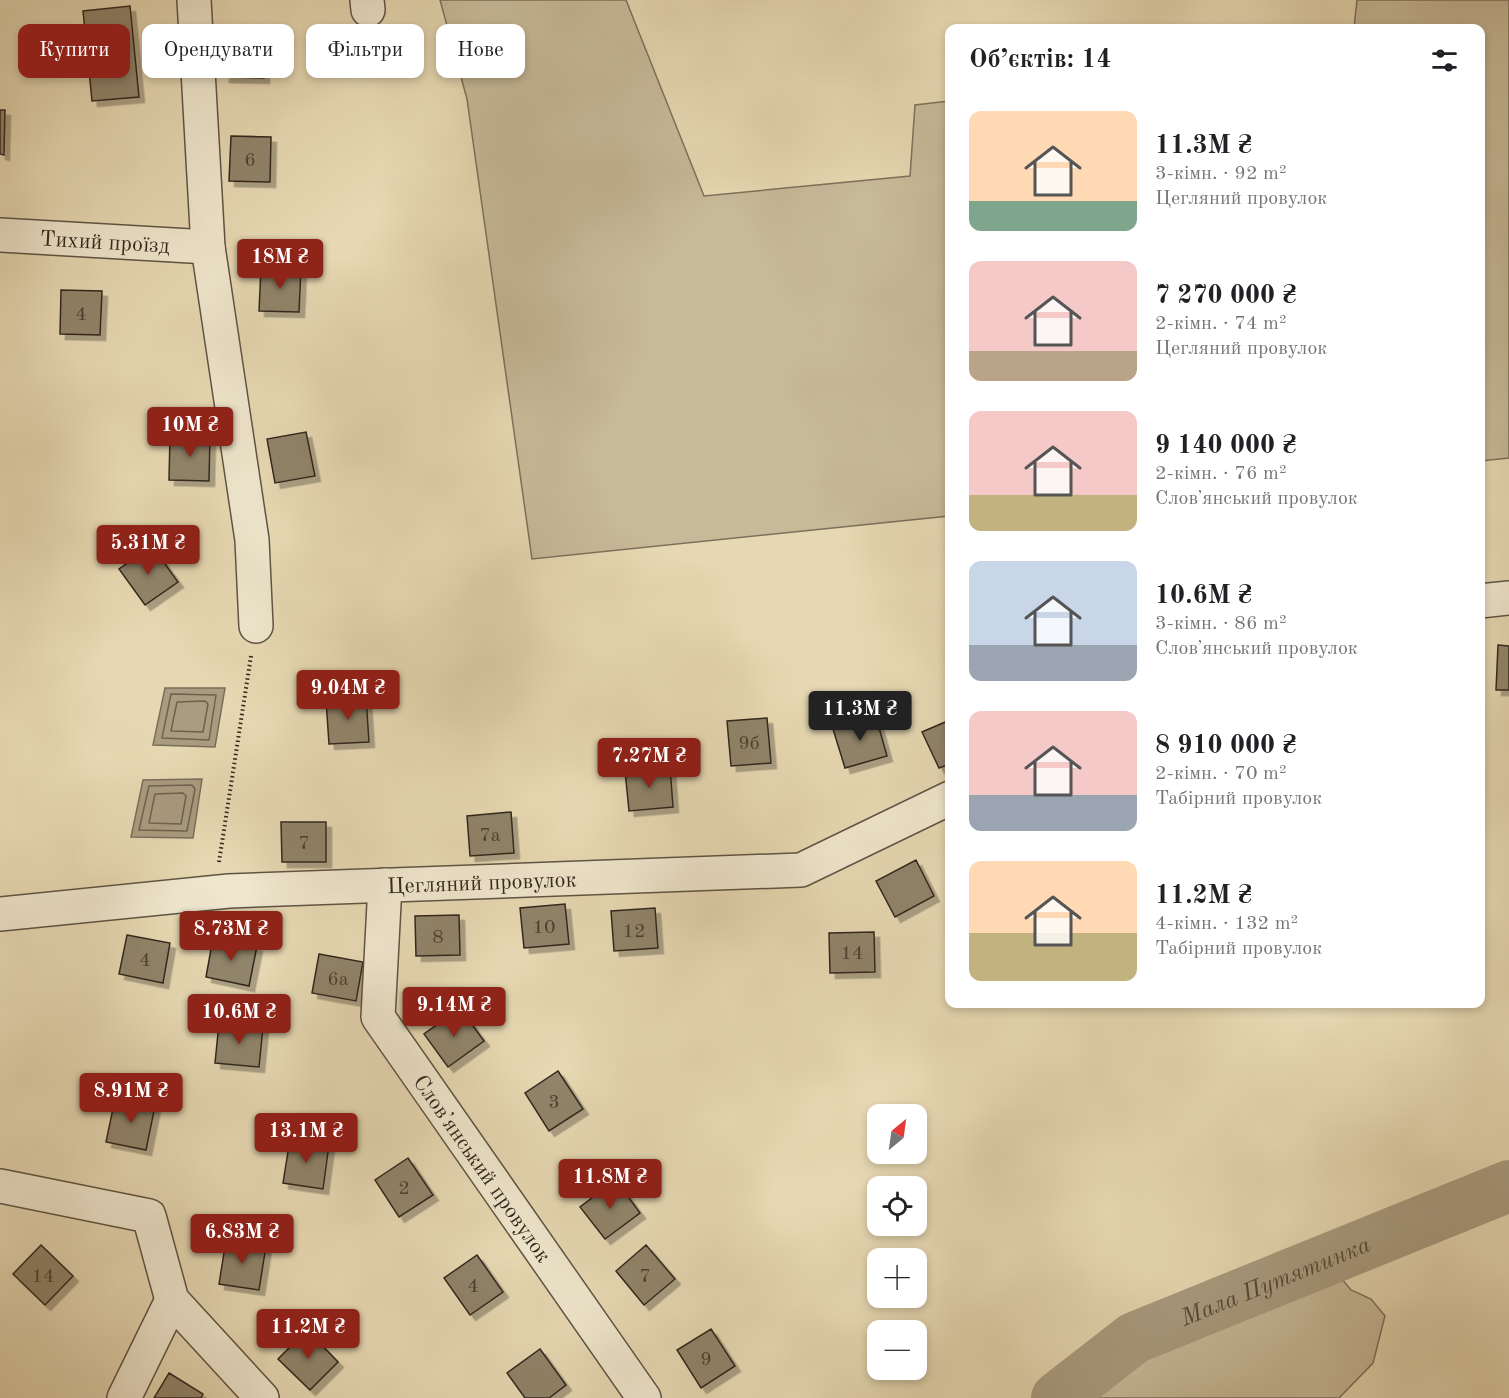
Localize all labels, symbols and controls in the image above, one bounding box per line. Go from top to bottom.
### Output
chip: Купити [18,24,130,78]
chip: Орендувати [142,24,294,78]
chip: Фільтри [306,24,424,78]
chip: Нове [436,24,525,78]
icon: filters [1428,44,1461,77]
text: Об’єктів: 14 [969,47,1111,73]
text: 11.3M ₴ [1155,133,1252,159]
icon: home [1017,135,1089,207]
house number: 6 [244,151,256,171]
text: 3-кімн. · 92 m² [1155,164,1287,184]
text: Цегляний провулок [1155,189,1327,209]
street label: Тихий проїзд [39,228,170,258]
pin: 18M ₴ [238,239,322,290]
text: 18M ₴ [251,248,309,268]
text: 7 270 000 ₴ [1155,283,1297,309]
icon: home [1017,285,1089,357]
house number: 4 [75,305,87,325]
text: 2-кімн. · 74 m² [1155,314,1287,334]
text: Цегляний провулок [1155,339,1327,359]
pin: 10M ₴ [148,407,232,458]
text: 10M ₴ [161,416,219,436]
text: 9 140 000 ₴ [1155,433,1297,459]
icon: home [1017,435,1089,507]
text: 2-кімн. · 76 m² [1155,464,1287,484]
text: Словʼянський провулок [1155,489,1358,509]
pin: 5.31M ₴ [93,525,203,576]
text: 5.31M ₴ [111,534,185,554]
text: 10.6M ₴ [1155,583,1252,609]
icon: home [1017,585,1089,657]
text: 3-кімн. · 86 m² [1155,614,1287,634]
text: Словʼянський провулок [1155,639,1358,659]
pin: 9.04M ₴ [293,670,403,721]
text: 9.04M ₴ [311,679,385,699]
pin: 11.3M ₴ [805,691,915,742]
text: 11.3M ₴ [823,700,897,720]
text: 8 910 000 ₴ [1155,733,1297,759]
house number: 9б [738,734,760,754]
icon: home [1017,735,1089,807]
pin: 7.27M ₴ [594,738,704,789]
text: 7.27M ₴ [612,747,686,767]
text: 2-кімн. · 70 m² [1155,764,1287,784]
text: Табірний провулок [1155,789,1322,809]
house number: 7а [479,826,501,846]
house number: 7 [298,834,310,854]
street label: Цегляний провулок [387,869,577,898]
text: 11.2M ₴ [1155,883,1252,909]
icon: home [1017,885,1089,957]
pin: 8.73M ₴ [176,911,286,962]
text: 4-кімн. · 132 m² [1155,914,1298,934]
house number: 10 [532,918,556,938]
text: 8.73M ₴ [194,920,268,940]
house number: 12 [622,922,646,942]
house number: 8 [432,928,444,948]
text: Табірний провулок [1155,939,1322,959]
house number: 14 [840,944,864,964]
house number: 4 [139,951,151,971]
house number: 6а [327,970,349,990]
pin: 9.14M ₴ [399,987,509,1038]
pin: 10.6M ₴ [184,994,294,1045]
text: 9.14M ₴ [417,996,491,1016]
text: 10.6M ₴ [202,1003,276,1023]
street label: Словʼянський провулок [408,1071,554,1267]
pin: 8.91M ₴ [76,1073,186,1124]
text: 8.91M ₴ [94,1082,168,1102]
house number: 3 [548,1093,560,1113]
north arrow [867,1104,927,1164]
map controls [867,1104,927,1380]
pin: 13.1M ₴ [251,1113,361,1164]
text: 13.1M ₴ [269,1122,343,1142]
pin: 11.8M ₴ [555,1159,665,1210]
text: 11.8M ₴ [573,1168,647,1188]
button: locate [867,1176,927,1236]
house number: 2 [398,1179,410,1199]
pin: 6.83M ₴ [187,1214,297,1265]
text: 6.83M ₴ [205,1223,279,1243]
water label: Мала Путятинка [1177,1233,1375,1332]
button: + [867,1248,927,1308]
house number: 14 [31,1267,55,1287]
house number: 7 [639,1267,651,1287]
house number: 4 [467,1277,479,1297]
pin: 11.2M ₴ [253,1309,363,1360]
text: 11.2M ₴ [271,1318,345,1338]
button: − [867,1320,927,1380]
house number: 9 [700,1350,712,1370]

